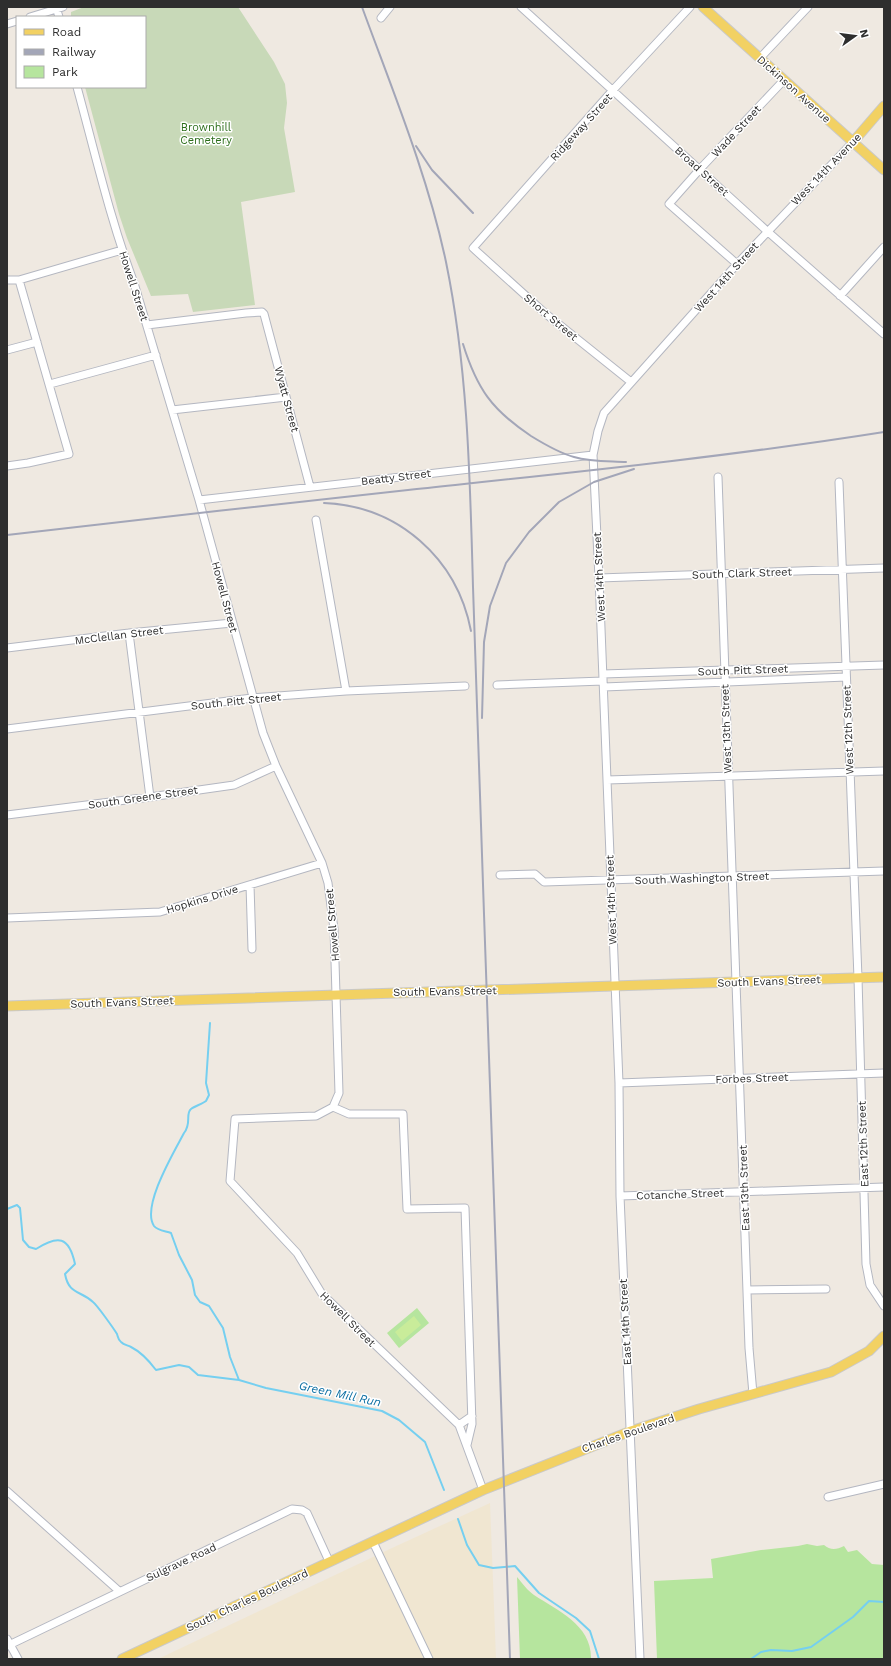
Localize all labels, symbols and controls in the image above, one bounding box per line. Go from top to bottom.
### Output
legend [16,16,146,88]
north arrow [835,16,875,56]
text: Road [52,25,81,39]
text: N [857,28,872,39]
text: Railway [52,45,97,59]
street label: Dickinson Avenue [754,53,833,126]
text: Park [52,65,78,79]
street label: Ridgeway Street [548,91,615,164]
street label: Wade Street [709,102,764,160]
park label: Brownhill Cemetery [180,121,232,147]
street label: West 14th Avenue [789,131,864,208]
street label: Broad Street [672,144,732,199]
street label: West 14th Street [692,239,761,315]
street label: Howell Street [116,249,151,323]
street label: Short Street [521,291,580,344]
street label: Wyatt Street [272,365,302,434]
street label: Beatty Street [360,467,432,488]
street label: West 14th Street [591,531,608,622]
street label: Howell Street [209,560,240,634]
street label: South Clark Street [692,565,793,582]
street label: McClellan Street [74,624,165,647]
street label: South Pitt Street [698,662,789,679]
street label: West 13th Street [718,684,735,774]
street label: West 12th Street [840,685,857,775]
street label: South Pitt Street [190,690,282,713]
street label: South Greene Street [87,783,199,812]
street label: West 14th Street [603,855,620,945]
street label: South Washington Street [634,870,770,887]
street label: Hopkins Drive [165,882,240,917]
street label: Howell Street [323,888,342,962]
street label: South Evans Street [717,973,821,990]
street label: South Evans Street [393,984,497,999]
street label: South Evans Street [70,994,174,1011]
street label: Forbes Street [715,1071,789,1086]
street label: East 12th Street [855,1100,871,1187]
street label: East 13th Street [736,1144,752,1231]
street label: Cotanche Street [636,1186,725,1203]
street label: East 14th Street [617,1278,634,1365]
street label: Howell Street [317,1289,378,1350]
water label: Green Mill Run [298,1378,382,1410]
street label: Charles Boulevard [580,1411,676,1455]
street label: Sulgrave Road [144,1540,218,1584]
street label: South Charles Boulevard [184,1566,310,1634]

